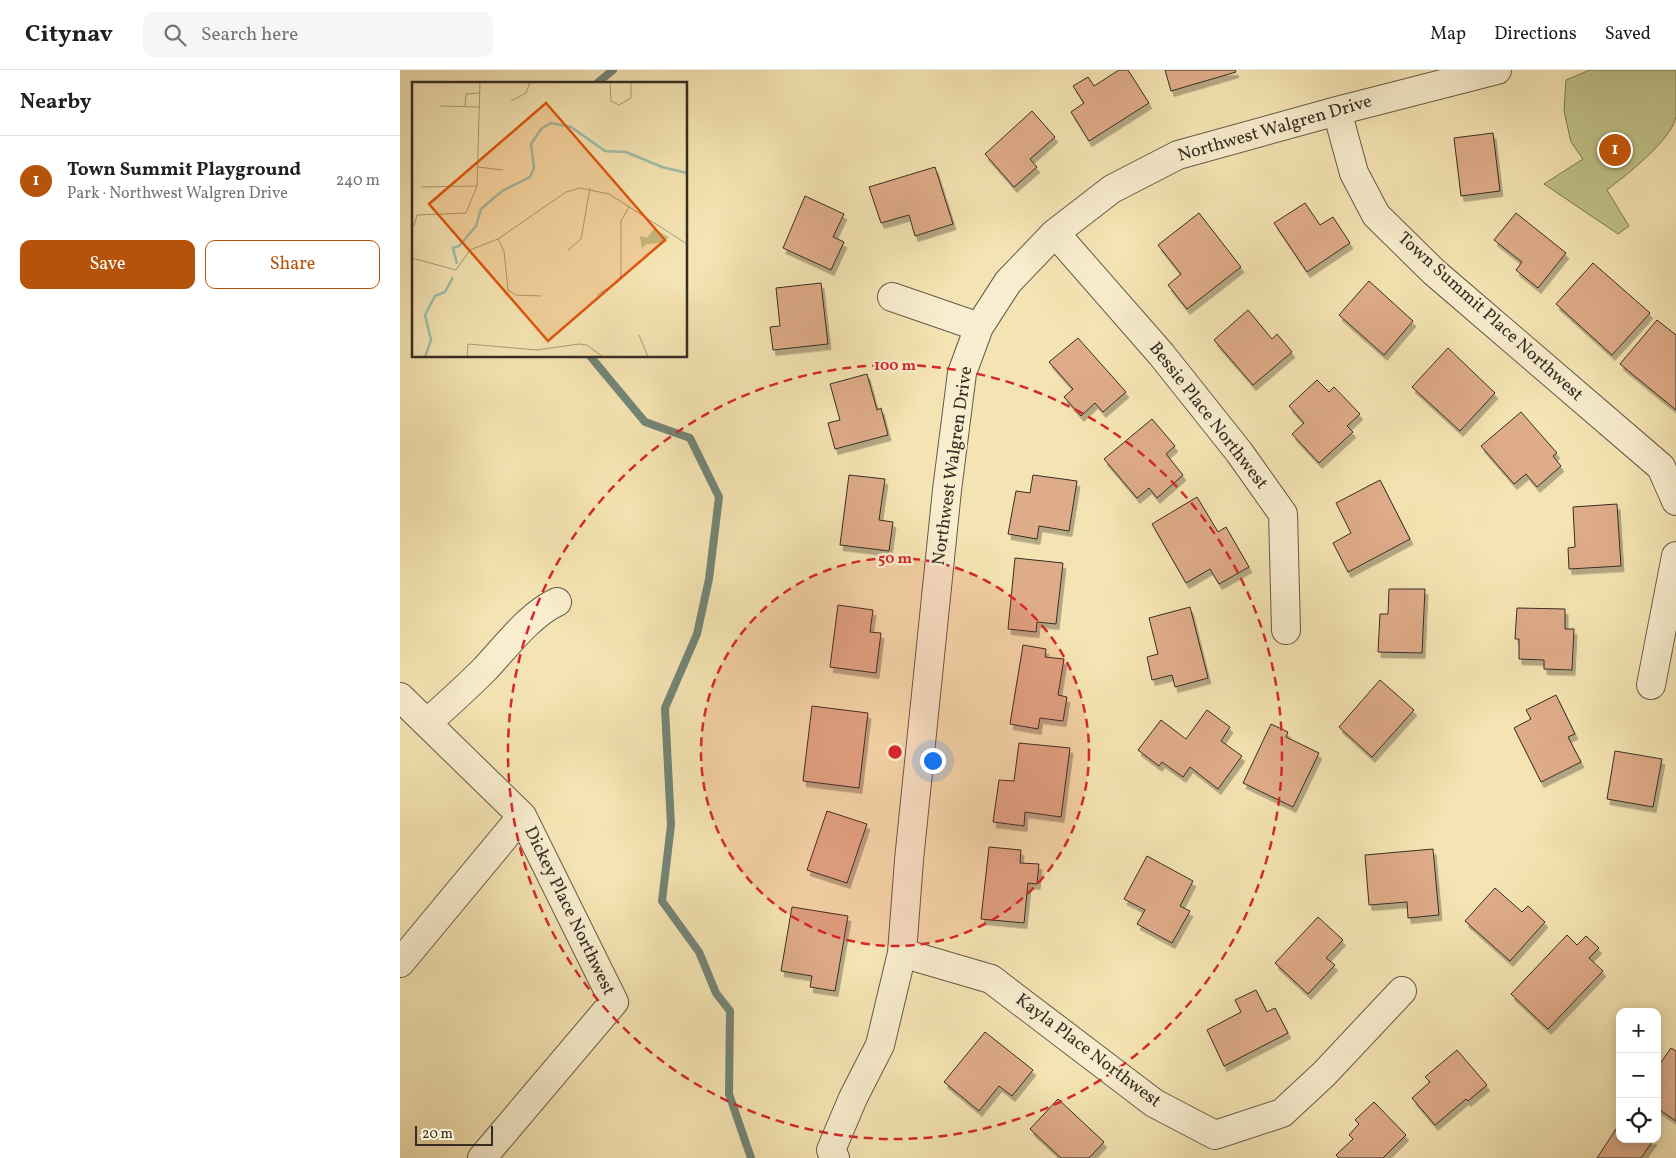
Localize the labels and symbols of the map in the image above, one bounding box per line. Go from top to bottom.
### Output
inset map [412,82,688,358]
street label: Northwest Walgren Drive [1175,89,1375,169]
pin: 1 [1599,131,1631,169]
street label: Town Summit Place Northwest [1392,227,1588,407]
street label: Bessie Place Northwest [1142,337,1274,495]
text: 100 m [874,356,917,377]
street label: Northwest Walgren Drive [927,365,979,567]
text: 50 m [878,549,912,570]
centre of rings [886,743,904,761]
your location [920,748,946,774]
street label: Dickey Place Northwest [517,822,621,1000]
street label: Kayla Place Northwest [1010,988,1166,1114]
scale bar [415,1123,492,1146]

